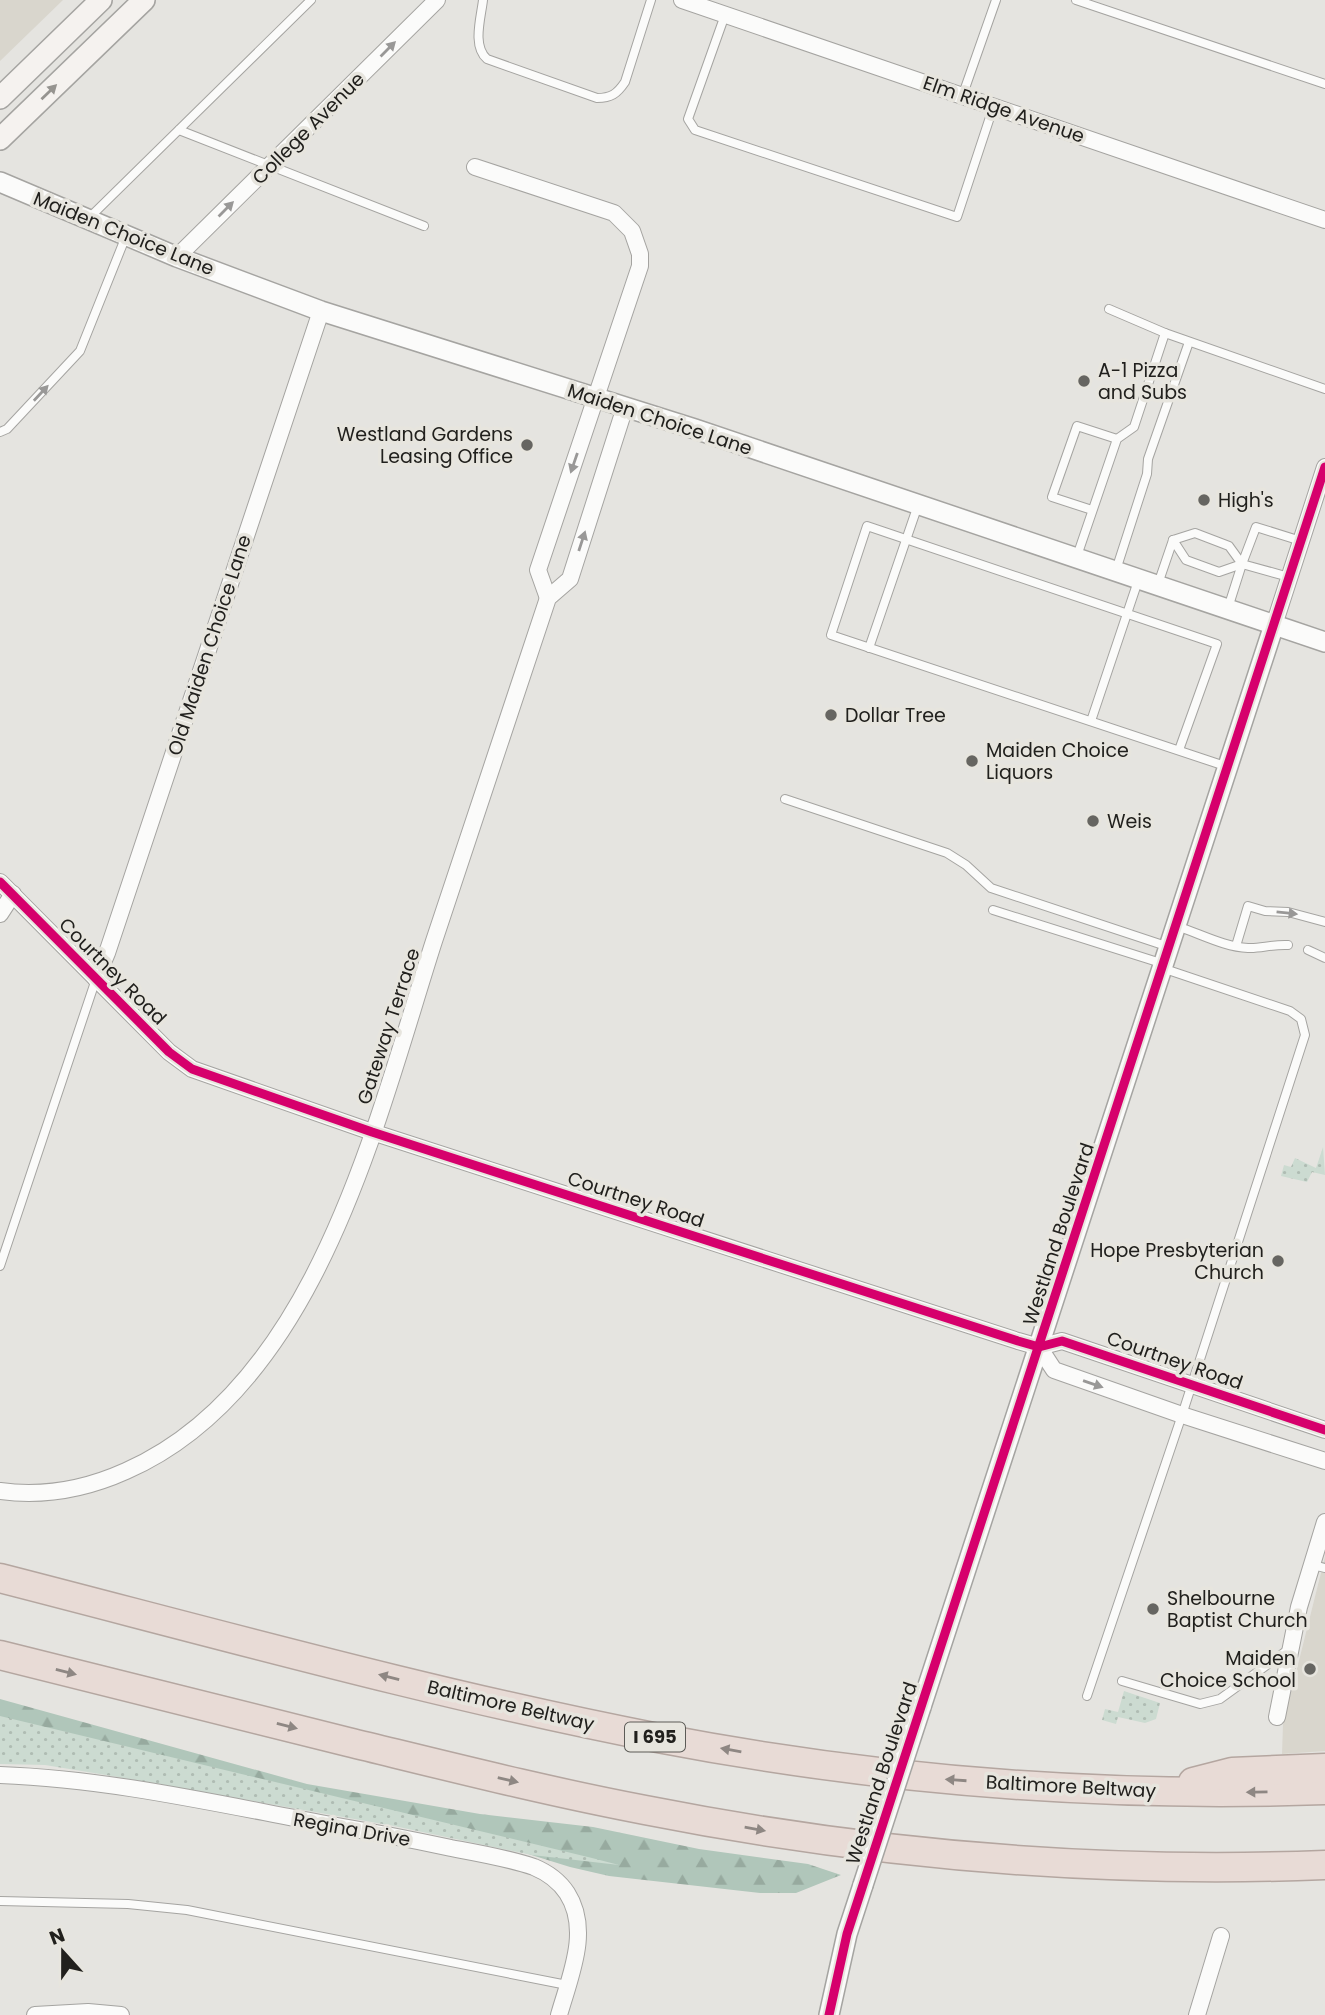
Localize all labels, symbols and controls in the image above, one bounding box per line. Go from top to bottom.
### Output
one-way arrow [379,41,396,57]
street label: College Avenue [246,66,371,191]
street label: Elm Ridge Avenue [919,69,1088,150]
one-way arrow [40,84,57,100]
street label: Maiden Choice Lane [29,185,218,282]
one-way arrow [217,201,234,217]
place label: A-1 Pizza and Subs [1098,357,1187,406]
marker: A-1 Pizza and Subs [1076,373,1092,389]
street label: Maiden Choice Lane [564,377,756,462]
one-way arrow [33,384,49,402]
place label: Westland Gardens Leasing Office [337,421,513,470]
marker: Westland Gardens Leasing Office [519,437,535,453]
one-way arrow [568,453,579,474]
place label: High's [1218,487,1274,514]
marker: High's [1196,492,1212,508]
street label: Old Maiden Choice Lane [161,531,258,759]
one-way arrow [577,531,587,552]
place label: Dollar Tree [845,702,946,729]
marker: Dollar Tree [823,707,839,723]
place label: Maiden Choice Liquors [986,737,1129,786]
marker: Maiden Choice Liquors [964,753,980,769]
place label: Weis [1107,808,1152,835]
marker: Weis [1085,813,1101,829]
one-way arrow [1276,908,1298,919]
street label: Courtney Road [53,912,172,1031]
street label: Gateway Terrace [350,945,426,1108]
street label: Westland Boulevard [1016,1139,1101,1329]
street label: Courtney Road [564,1165,708,1234]
place label: Hope Presbyterian Church [1090,1237,1264,1286]
marker: Hope Presbyterian Church [1270,1253,1286,1269]
street label: Courtney Road [1103,1325,1246,1396]
one-way arrow [1082,1379,1103,1390]
place label: Shelbourne Baptist Church [1167,1585,1308,1634]
marker: Shelbourne Baptist Church [1145,1601,1161,1617]
place label: Maiden Choice School [1160,1645,1296,1694]
marker: Maiden Choice School [1302,1661,1318,1677]
one-way arrow [55,1667,77,1678]
one-way arrow [377,1671,399,1682]
street label: Baltimore Beltway [425,1673,597,1738]
street label: Westland Boulevard [839,1678,924,1868]
one-way arrow [276,1721,298,1732]
road number: I 695 [625,1722,685,1752]
one-way arrow [720,1744,742,1755]
street label: Baltimore Beltway [985,1769,1157,1804]
one-way arrow [945,1774,967,1785]
one-way arrow [497,1775,519,1786]
one-way arrow [1246,1786,1268,1798]
street label: Regina Drive [291,1806,413,1853]
one-way arrow [744,1824,766,1835]
north arrow [28,1917,98,1987]
text: N [46,1921,69,1952]

